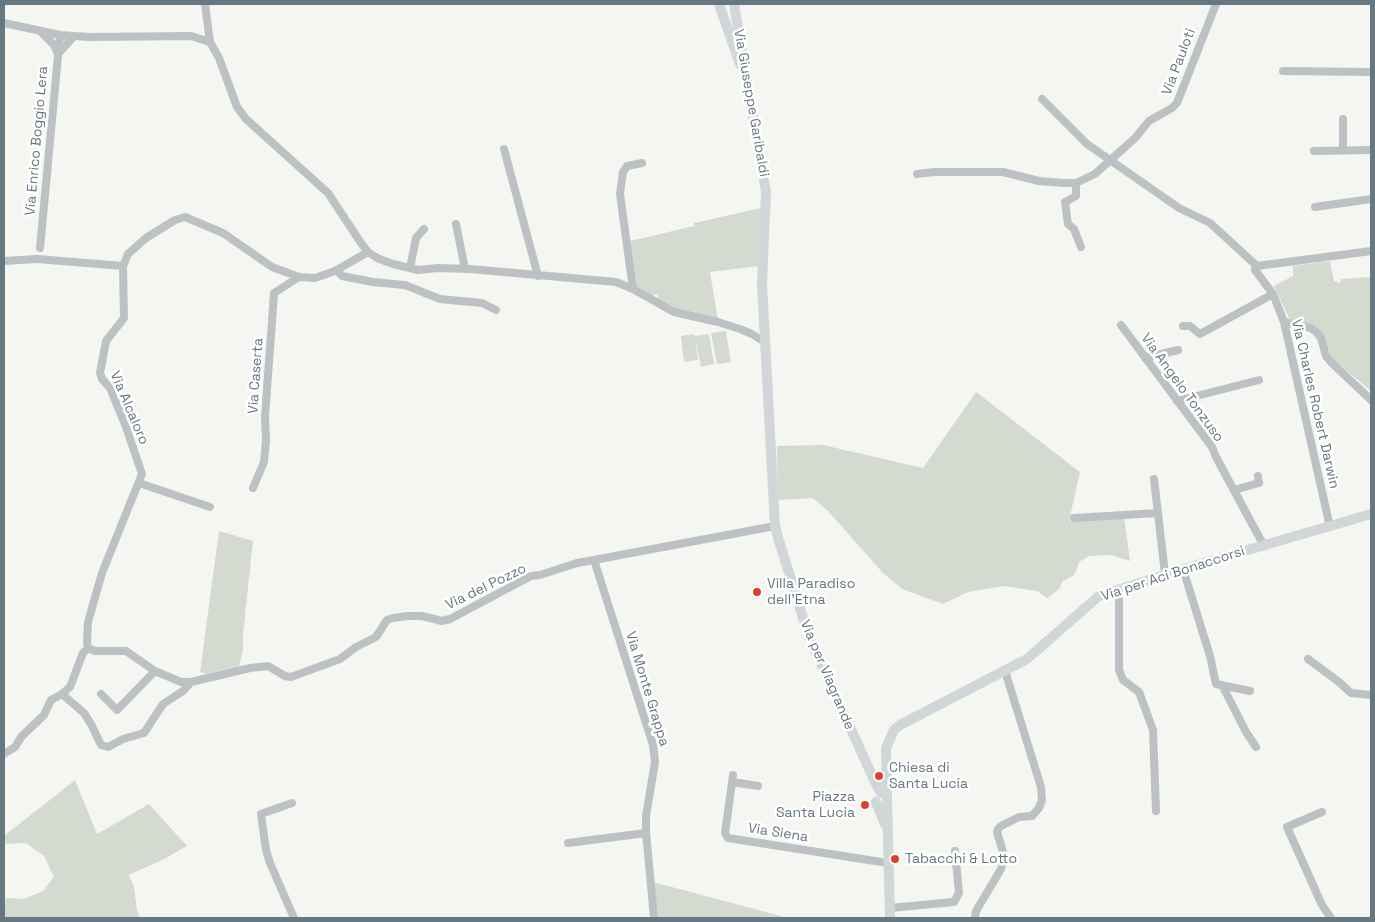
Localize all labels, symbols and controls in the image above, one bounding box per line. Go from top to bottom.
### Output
street label: Via Pauloti [1159,26,1199,98]
street label: Via Giuseppe Garibaldi [730,28,772,178]
street label: Via Enrico Boggio Lera [22,66,52,216]
street label: Via Charles Robert Darwin [1287,318,1343,490]
street label: Via Angelo Tonzuso [1137,330,1227,446]
street label: Via Caserta [245,337,267,415]
street label: Via Alcaloro [106,369,152,447]
street label: Via per Aci Bonaccorsi [1099,543,1247,605]
street label: Via del Pozzo [443,560,529,614]
place label: Villa Paradiso dell'Etna [767,576,855,608]
marker: Villa Paradiso dell'Etna [751,586,763,598]
street label: Via per Viagrande [796,617,858,733]
street label: Via Monte Grappa [622,629,672,749]
place label: Chiesa di Santa Lucia [889,760,968,792]
marker: Chiesa di Santa Lucia [873,770,885,782]
place label: Piazza Santa Lucia [776,789,855,822]
marker: Piazza Santa Lucia [859,799,871,811]
street label: Via Siena [747,820,809,846]
place label: Tabacchi & Lotto [905,851,1017,867]
marker: Tabacchi & Lotto [889,853,901,865]

